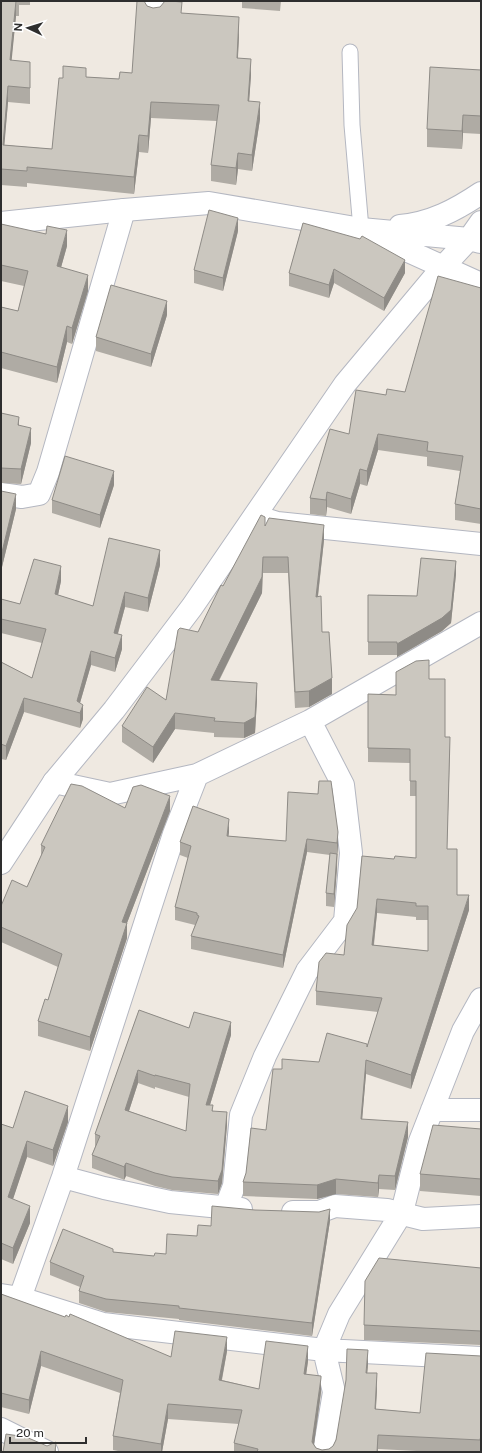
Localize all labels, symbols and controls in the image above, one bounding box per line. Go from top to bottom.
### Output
north arrow [8,8,48,48]
text: N [12,23,24,32]
scale bar [10,1419,86,1445]
text: 20 m [16,1426,44,1440]

